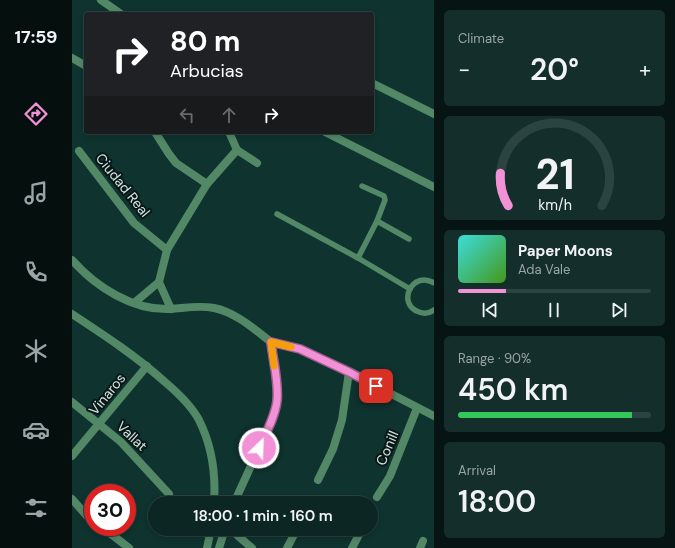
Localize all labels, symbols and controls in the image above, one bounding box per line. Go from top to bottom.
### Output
text: 80 m [170,23,240,60]
text: 17:59 [15,25,58,49]
icon: right [104,28,156,80]
text: Climate [458,30,504,47]
text: 20° [530,50,579,89]
text: − [458,55,470,84]
text: + [639,55,651,84]
text: Arbucias [170,59,244,83]
icon: directions [22,100,50,128]
icon: left [176,104,198,126]
icon: ahead [218,104,240,126]
icon: right [260,104,282,126]
text: 21 [535,148,574,202]
street label: Ciudad Real [92,149,154,221]
icon: music [22,179,50,207]
text: km/h [538,196,571,214]
text: Paper Moons [518,241,613,261]
icon: phone [22,258,50,286]
text: Ada Vale [518,261,570,278]
icon: previous [479,299,501,321]
icon: pause [543,299,565,321]
icon: next [608,299,630,321]
icon: climate [22,337,50,365]
text: Range · 90% [458,350,531,367]
street label: Vinaros [85,369,129,419]
pin [359,369,393,403]
text: 450 km [458,370,568,409]
icon: arrive [365,375,387,397]
icon: car [22,416,50,444]
street label: Vallat [113,417,151,455]
position arrow [238,427,280,469]
street label: Conill [372,428,402,468]
text: Arrival [458,462,496,479]
text: 18:00 [458,482,536,521]
speed limit sign: 30 [84,484,136,536]
icon: filters [22,494,50,522]
text: 18:00 · 1 min · 160 m [193,506,333,526]

